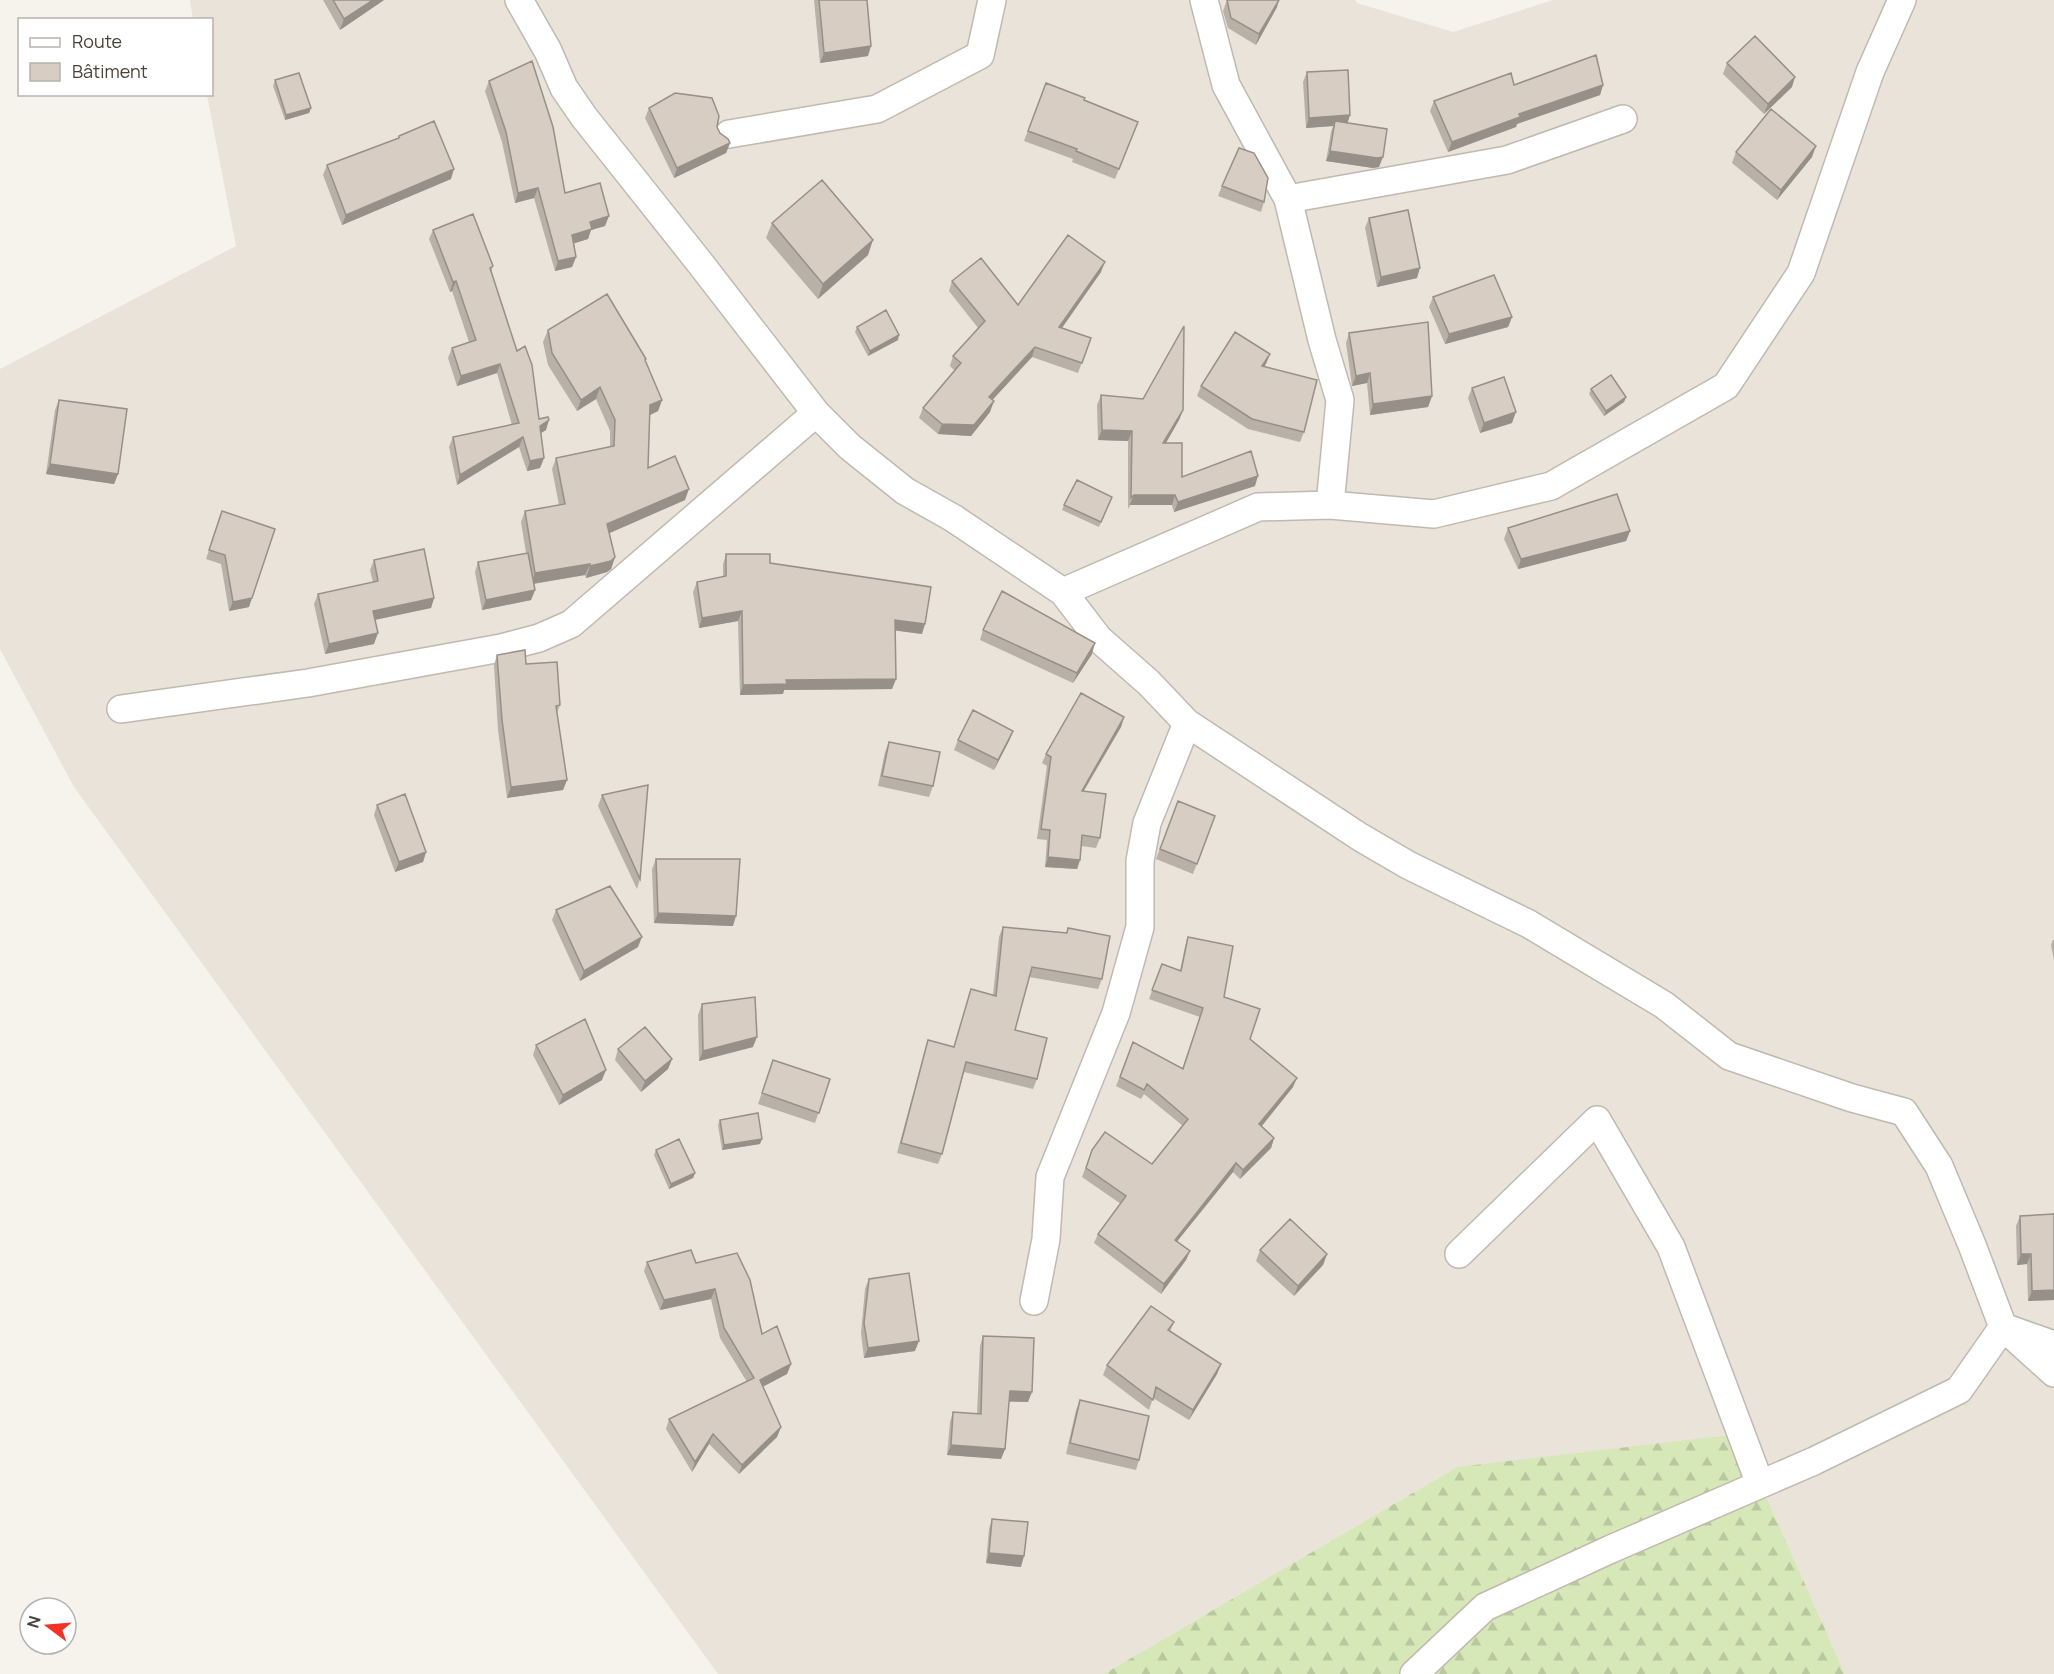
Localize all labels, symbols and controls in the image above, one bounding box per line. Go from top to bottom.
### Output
legend [18,18,213,96]
text: Route [72,29,122,53]
text: Bâtiment [72,59,148,83]
north arrow [18,1596,78,1656]
text: N [21,1613,46,1630]

